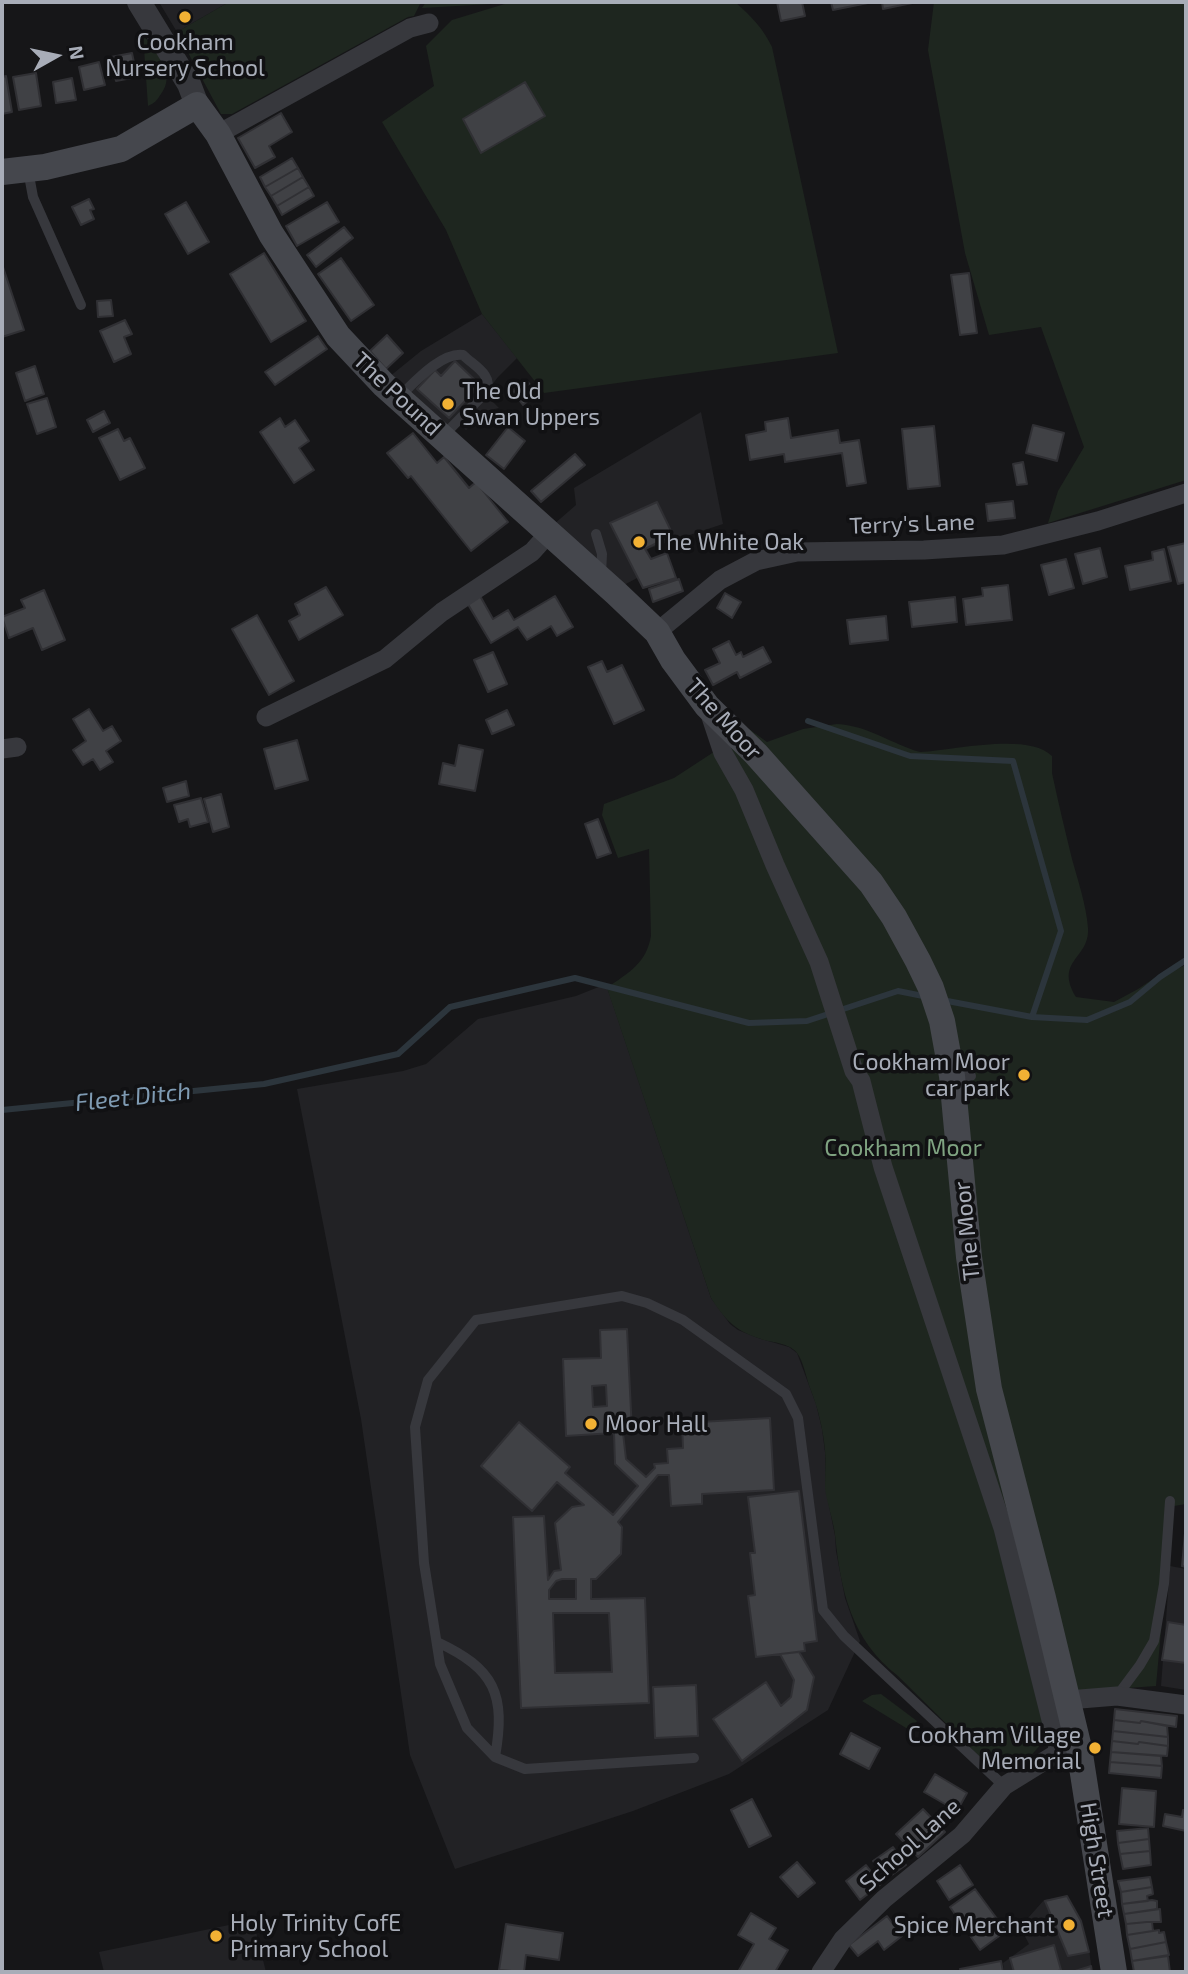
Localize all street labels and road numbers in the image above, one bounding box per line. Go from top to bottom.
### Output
street label: The Pound [347,346,447,442]
street label: Terry's Lane [849,508,975,540]
street label: The Moor [680,673,768,765]
street label: The Moor [948,1180,986,1282]
street label: School Lane [854,1793,966,1897]
street label: High Street [1074,1800,1120,1920]

